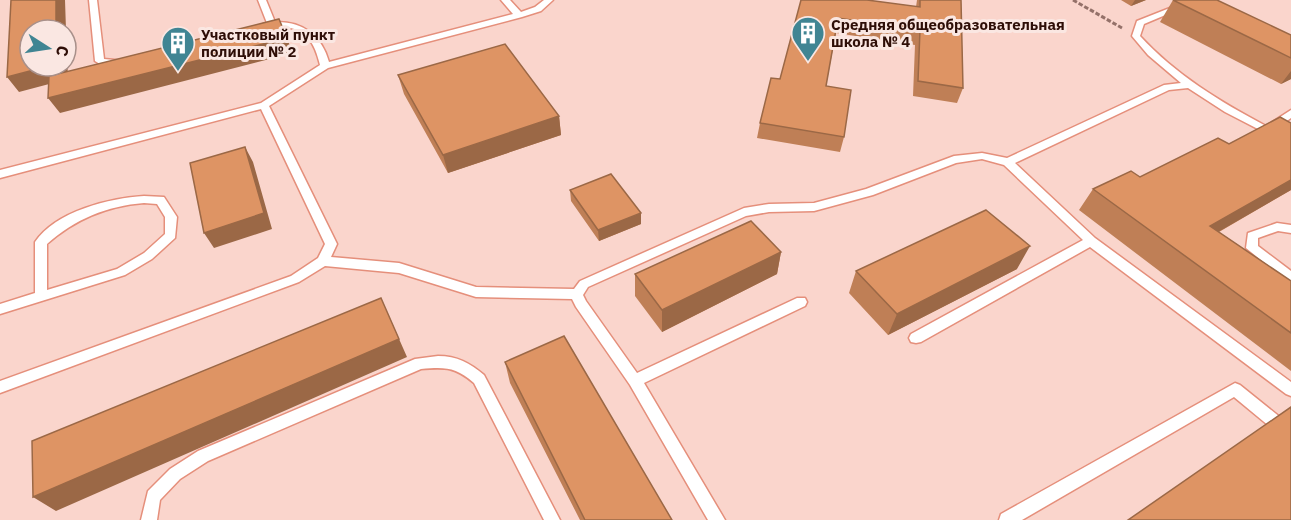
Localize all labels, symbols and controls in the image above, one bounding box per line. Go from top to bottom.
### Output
building icon: Средняя общеобразовательная школа № 4 [790,15,826,62]
place label: Средняя общеобразовательная школа № 4 [831,15,1065,51]
north arrow [18,18,78,78]
building icon: Участковый пункт полиции № 2 [160,25,196,72]
place label: Участковый пункт полиции № 2 [201,25,336,61]
text: С [52,44,74,58]

